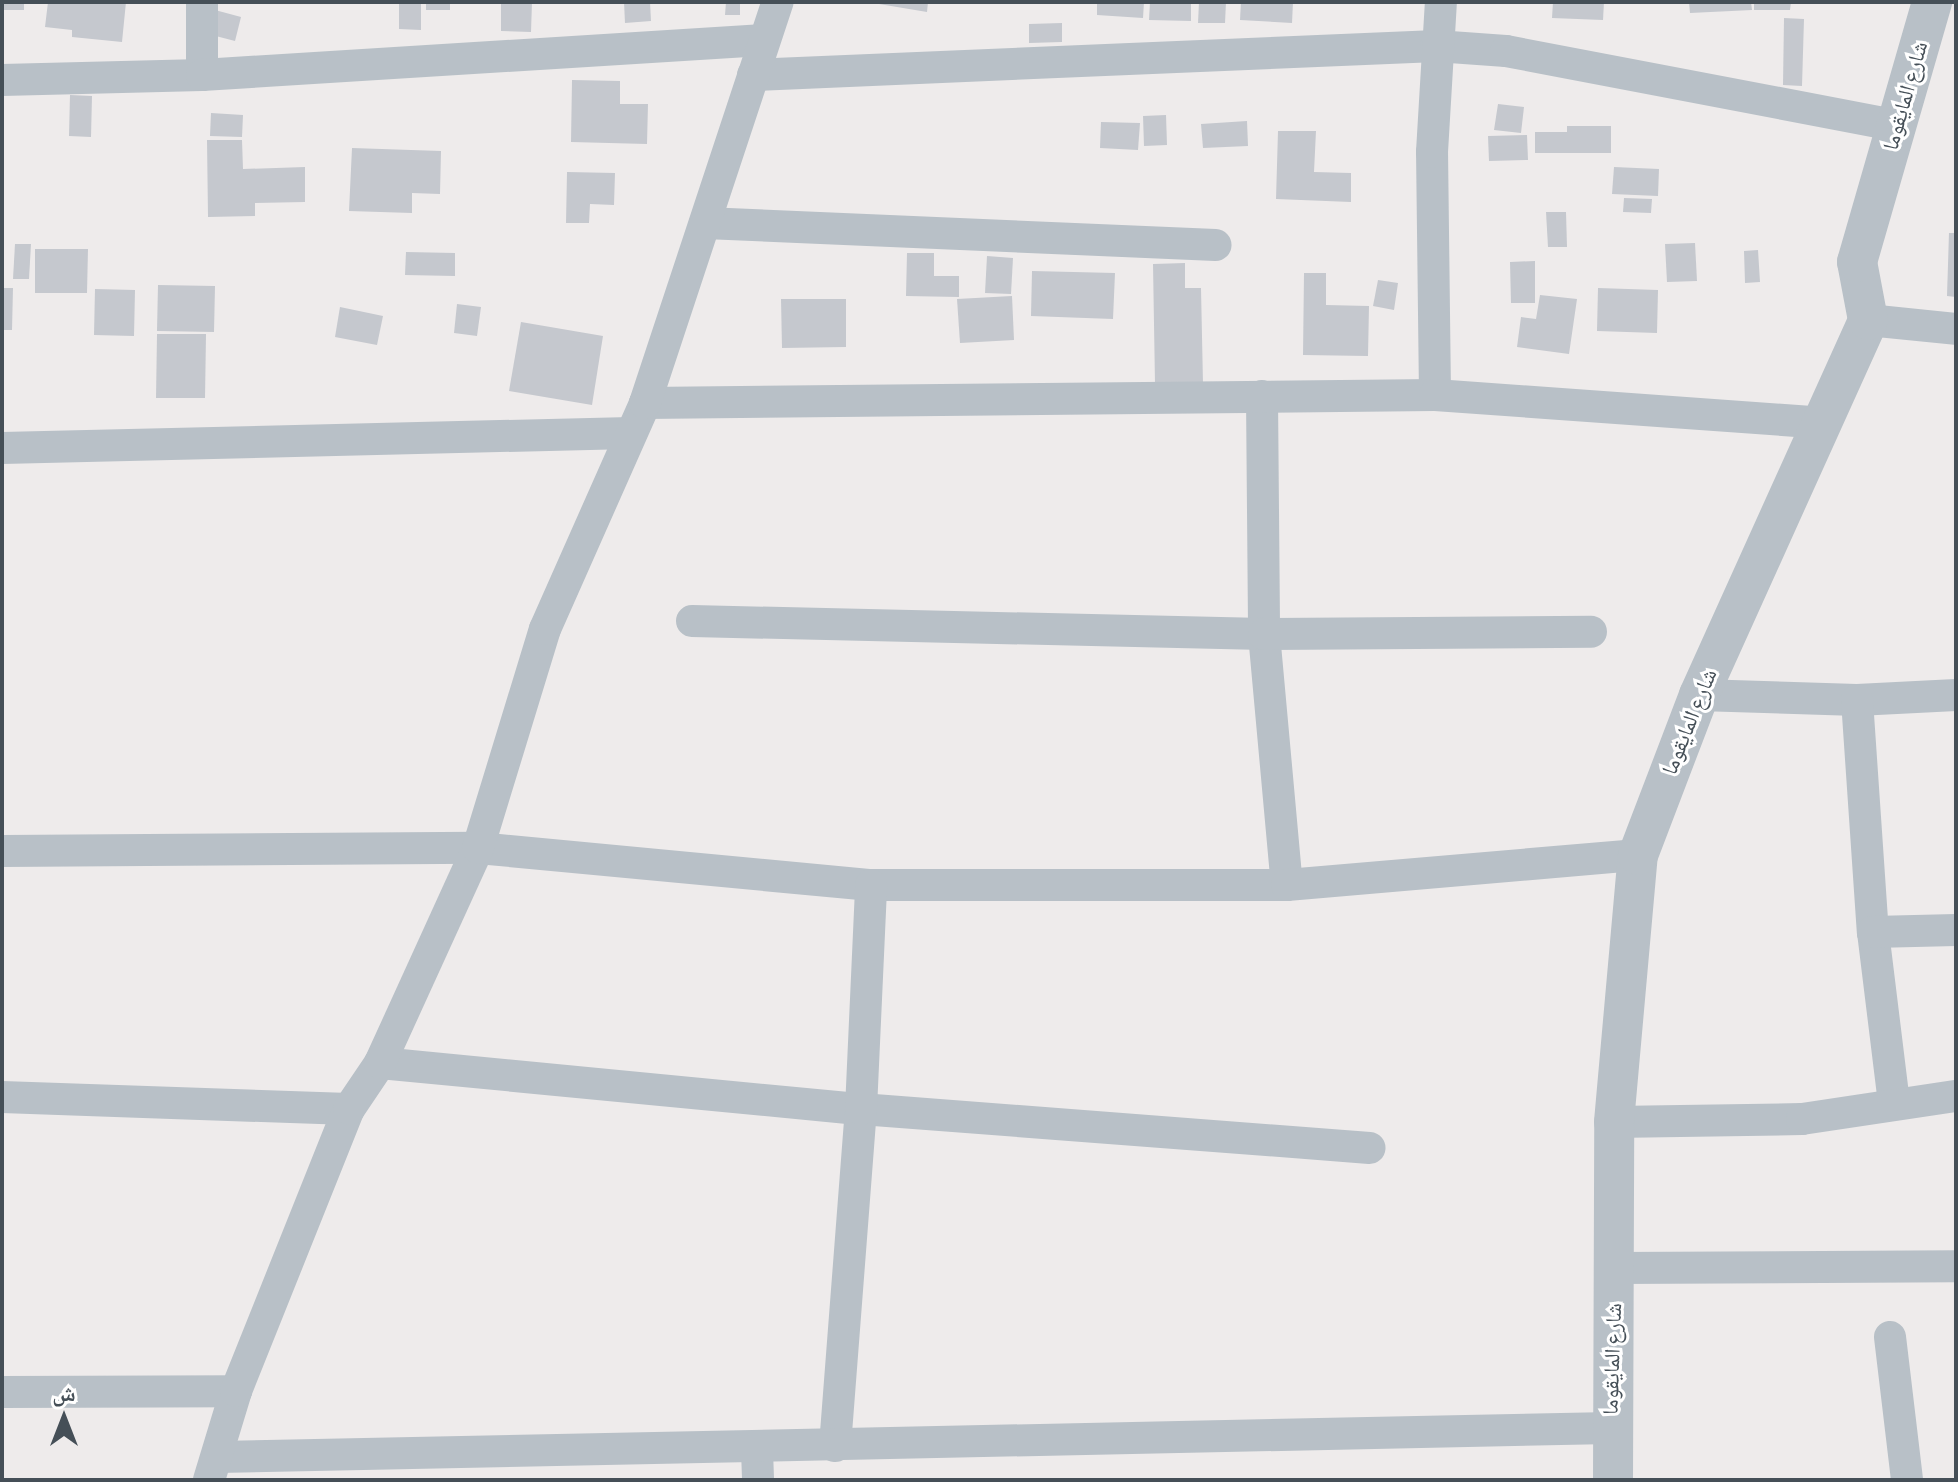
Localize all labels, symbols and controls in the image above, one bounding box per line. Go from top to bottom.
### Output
street label: شارع المايقوما [1878,39,1934,153]
street label: شارع المايقوما [1657,665,1723,779]
street label: شارع المايقوما [1598,1303,1628,1415]
north arrow [24,1378,104,1458]
text: ش [52,1383,76,1405]

